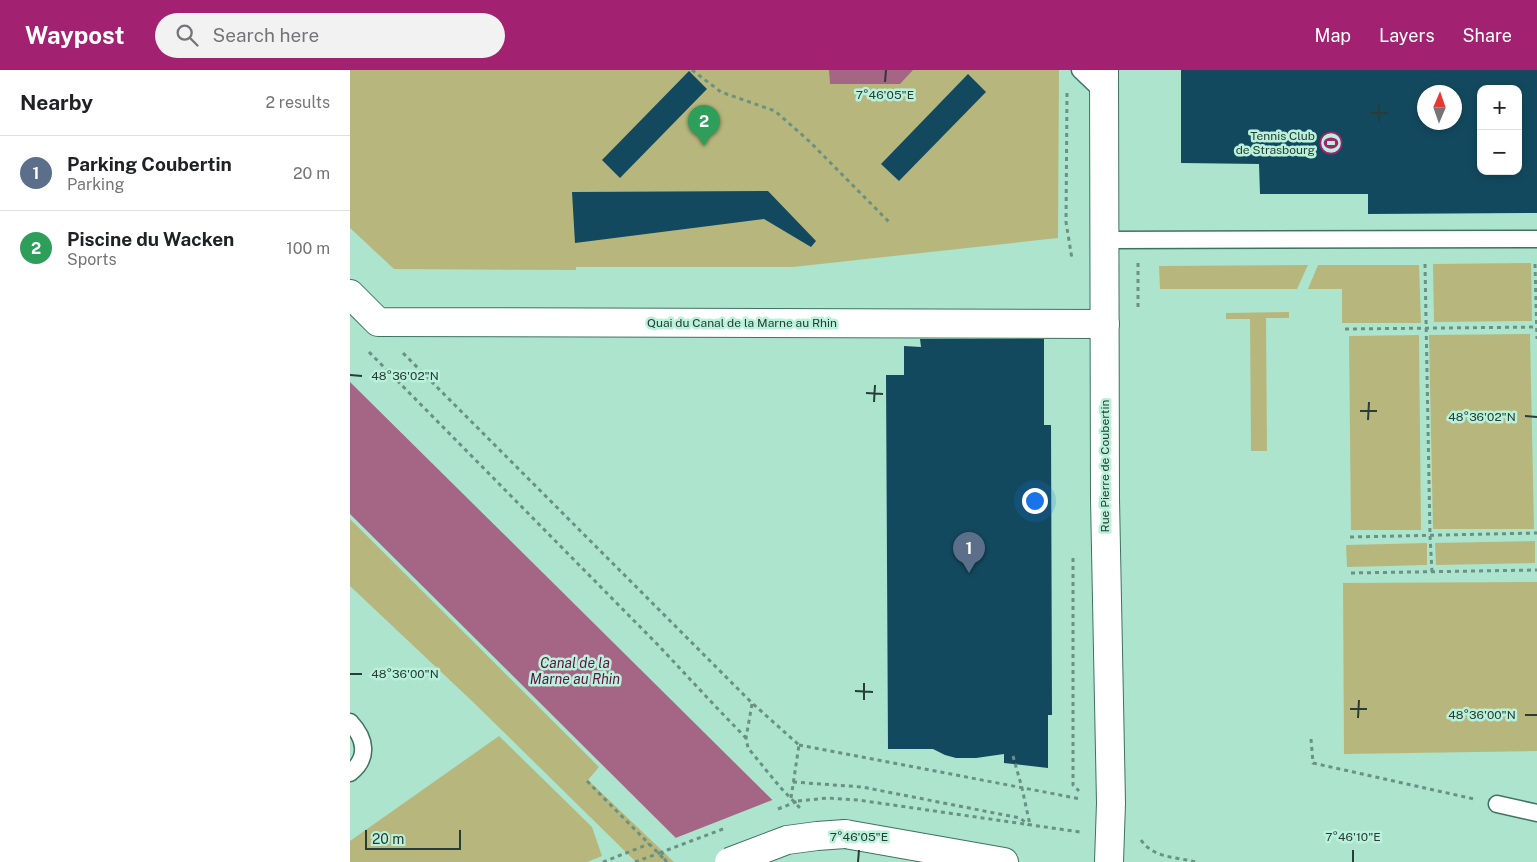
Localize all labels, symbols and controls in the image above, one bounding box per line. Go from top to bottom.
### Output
search box [155,13,505,58]
text: Waypost [25,21,125,49]
icon: search [173,21,201,49]
text: Search here [213,24,319,46]
text: Map [1315,25,1351,46]
text: Layers [1379,25,1435,46]
text: Share [1463,25,1512,46]
north arrow [1417,85,1462,130]
map controls [1477,85,1522,175]
button: + [1477,85,1522,130]
text: 7°46'05"E [856,88,914,102]
text: Nearby [20,90,93,115]
text: 2 results [265,93,330,112]
pin: 2 [688,105,720,146]
place label: Tennis Club de Strasbourg [1236,129,1315,157]
button: − [1477,130,1522,175]
sports icon: Tennis Club de Strasbourg [1319,131,1343,155]
text: Parking Coubertin [67,153,232,175]
text: 1 [33,164,39,183]
text: 20 m [293,164,330,183]
text: Parking [67,175,124,194]
text: Piscine du Wacken [67,228,234,250]
text: 2 [31,239,41,258]
text: 100 m [286,239,330,258]
text: Sports [67,250,117,269]
street label: Quai du Canal de la Marne au Rhin [647,316,837,330]
text: 48°36'02"N [371,369,439,383]
street label: Rue Pierre de Coubertin [1098,400,1112,532]
text: 48°36'02"N [1448,410,1516,424]
your location [1022,488,1048,514]
pin: 1 [953,532,985,573]
water label: Canal de la Marne au Rhin [530,655,620,687]
text: 48°36'00"N [371,667,439,681]
text: 48°36'00"N [1448,708,1516,722]
scale bar [365,827,461,850]
text: 7°46'05"E [830,830,888,844]
text: 7°46'10"E [1325,830,1381,844]
text: 20 m [372,831,404,847]

